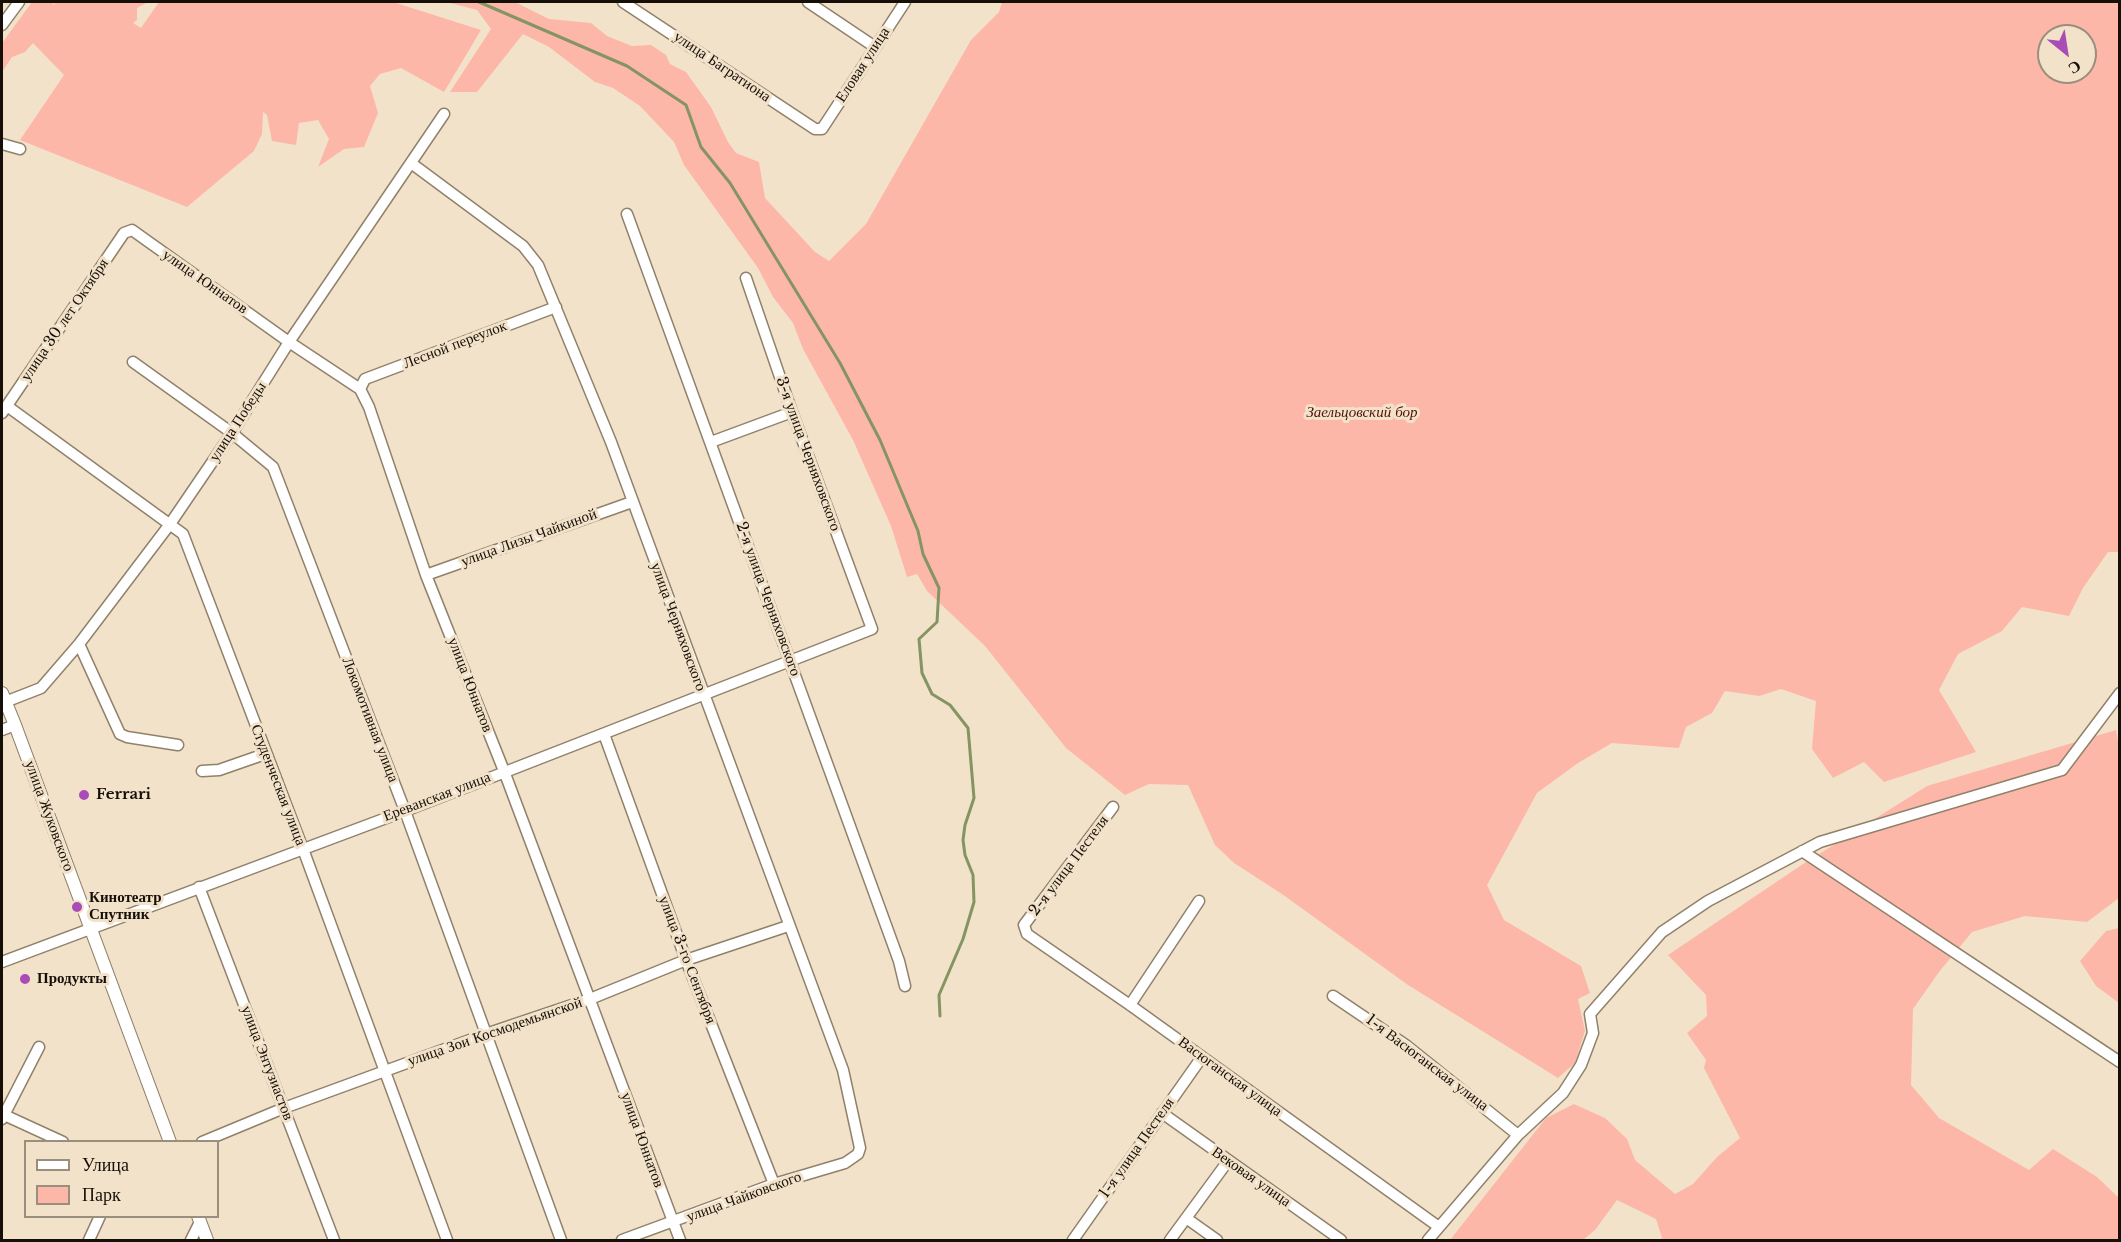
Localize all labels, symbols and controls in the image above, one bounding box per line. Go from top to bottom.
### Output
street label: Еловая улица [832,24,894,106]
north arrow [2037,24,2097,84]
street label: улица Багратиона [670,28,774,106]
text: С [2065,56,2085,79]
street label: улица Юннатов [159,246,251,318]
street label: улица 30 лет Октября [17,255,113,385]
street label: Лесной переулок [401,317,509,373]
street label: 3-я улица Черняховского [772,374,844,534]
street label: улица Победы [206,379,270,465]
park label: Заельцовский бор [1306,404,1418,422]
street label: улица Лизы Чайкиной [459,505,599,571]
street label: 2-я улица Черняховского [732,519,804,679]
street label: улица Черняховского [646,560,710,694]
street label: улица Юннатов [444,635,496,735]
street label: Локомотивная улица [338,655,402,785]
street label: Студенческая улица [247,722,309,848]
street label: улица Жуковского [21,758,77,874]
street label: Ереванская улица [381,768,493,826]
place label: Ferrari [96,786,151,804]
marker: Ferrari [77,788,91,802]
street label: 2-я улица Пестеля [1025,812,1113,920]
place label: Кинотеатр Спутник [89,889,161,924]
street label: улица 3-го Сентября [654,894,720,1026]
marker: Кинотеатр Спутник [70,900,84,914]
place label: Продукты [37,970,107,988]
marker: Продукты [18,972,32,986]
street label: улица Зои Космодемьянской [405,994,585,1070]
street label: улица Энтузиастов [237,1003,297,1123]
street label: 1-я Васюганская улица [1362,1011,1492,1115]
street label: Васюганская улица [1175,1033,1285,1121]
street label: улица Юннатов [616,1090,668,1190]
street label: 1-я улица Пестеля [1096,1094,1178,1202]
legend [24,1140,219,1218]
street label: Вековая улица [1208,1143,1294,1211]
text: Улица [82,1154,129,1176]
street label: улица Чайковского [684,1168,804,1226]
text: Парк [82,1184,121,1206]

